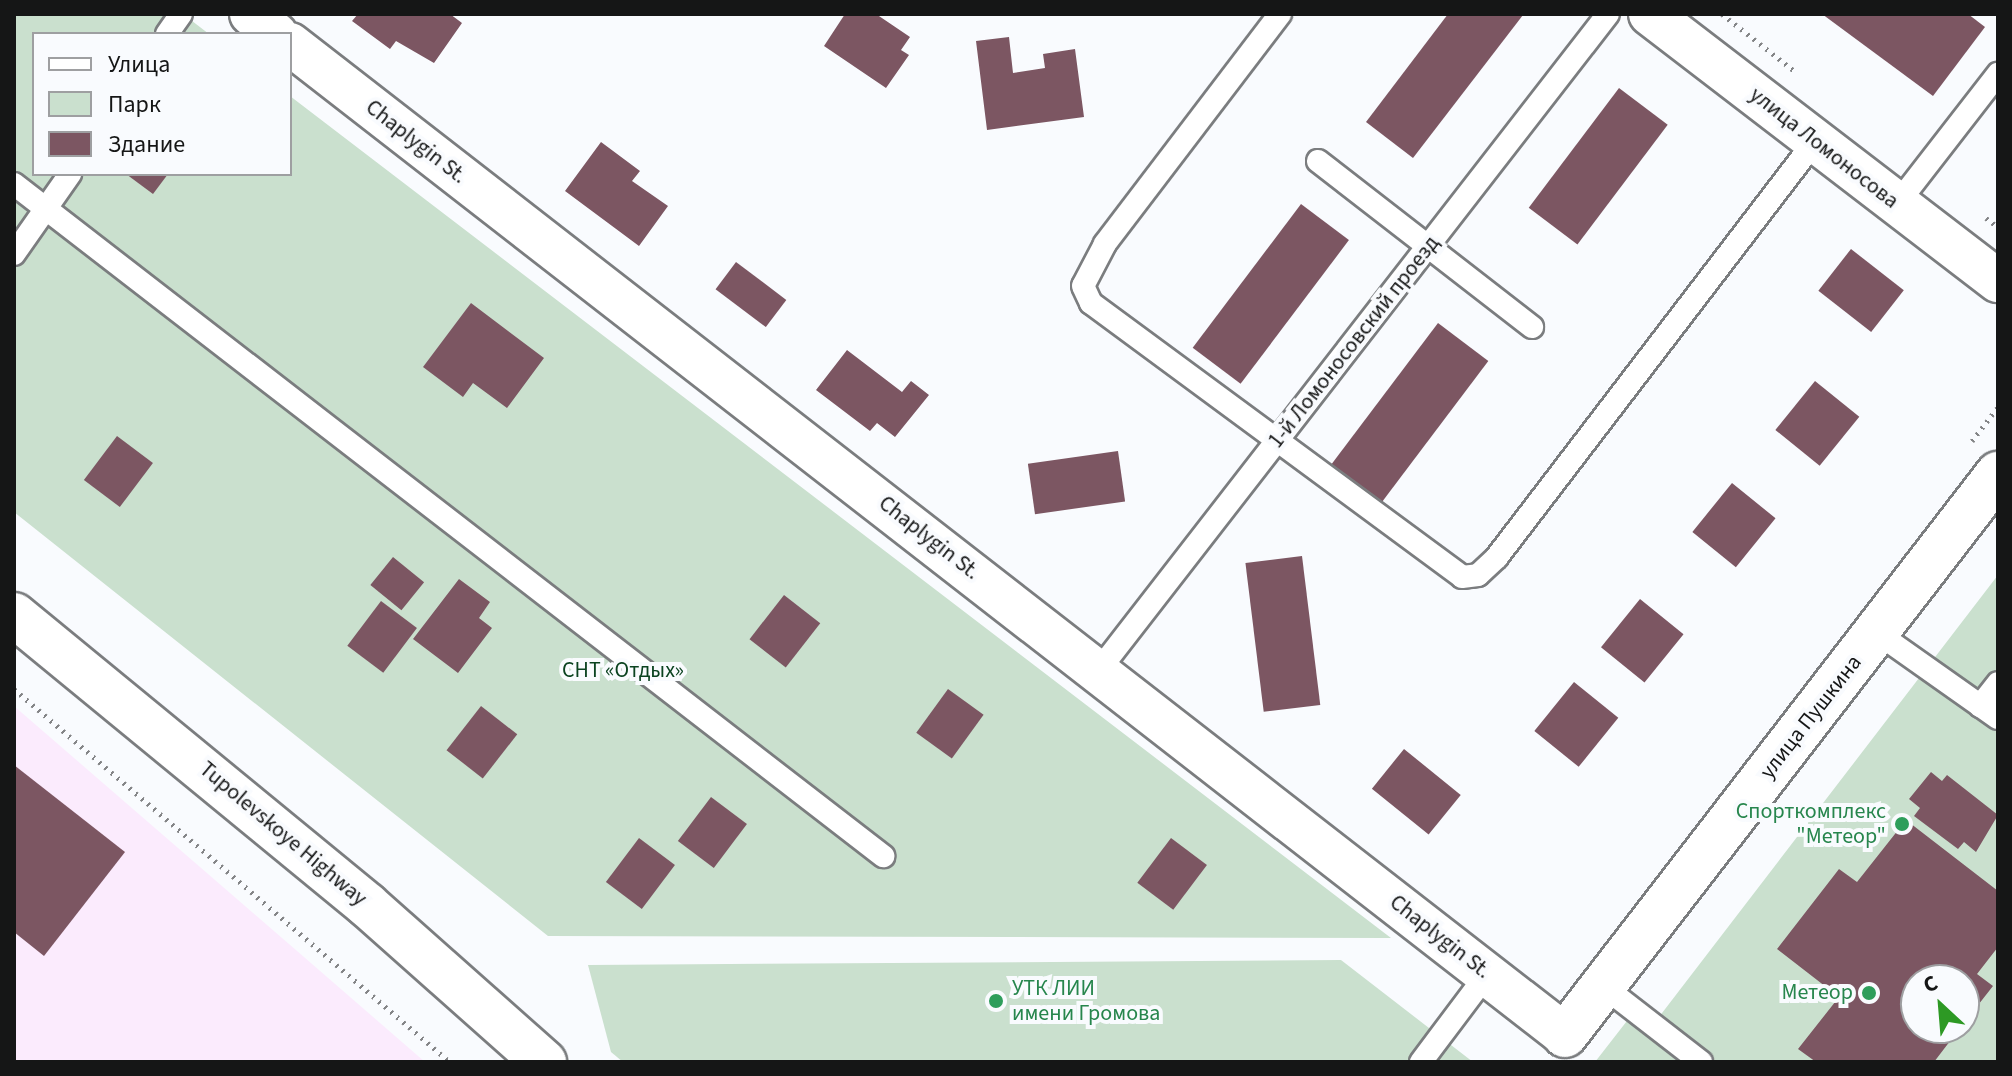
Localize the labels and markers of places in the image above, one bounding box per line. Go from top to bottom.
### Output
place label: Спорткомплекс "Метеор" [1736,798,1886,850]
marker: Спорткомплекс "Метеор" [1893,815,1911,833]
place label: УТК ЛИИ имени Громова [1012,975,1160,1026]
place label: Метеор [1781,980,1853,1006]
marker: Метеор [1860,984,1878,1002]
marker: УТК ЛИИ имени Громова [987,992,1005,1010]

